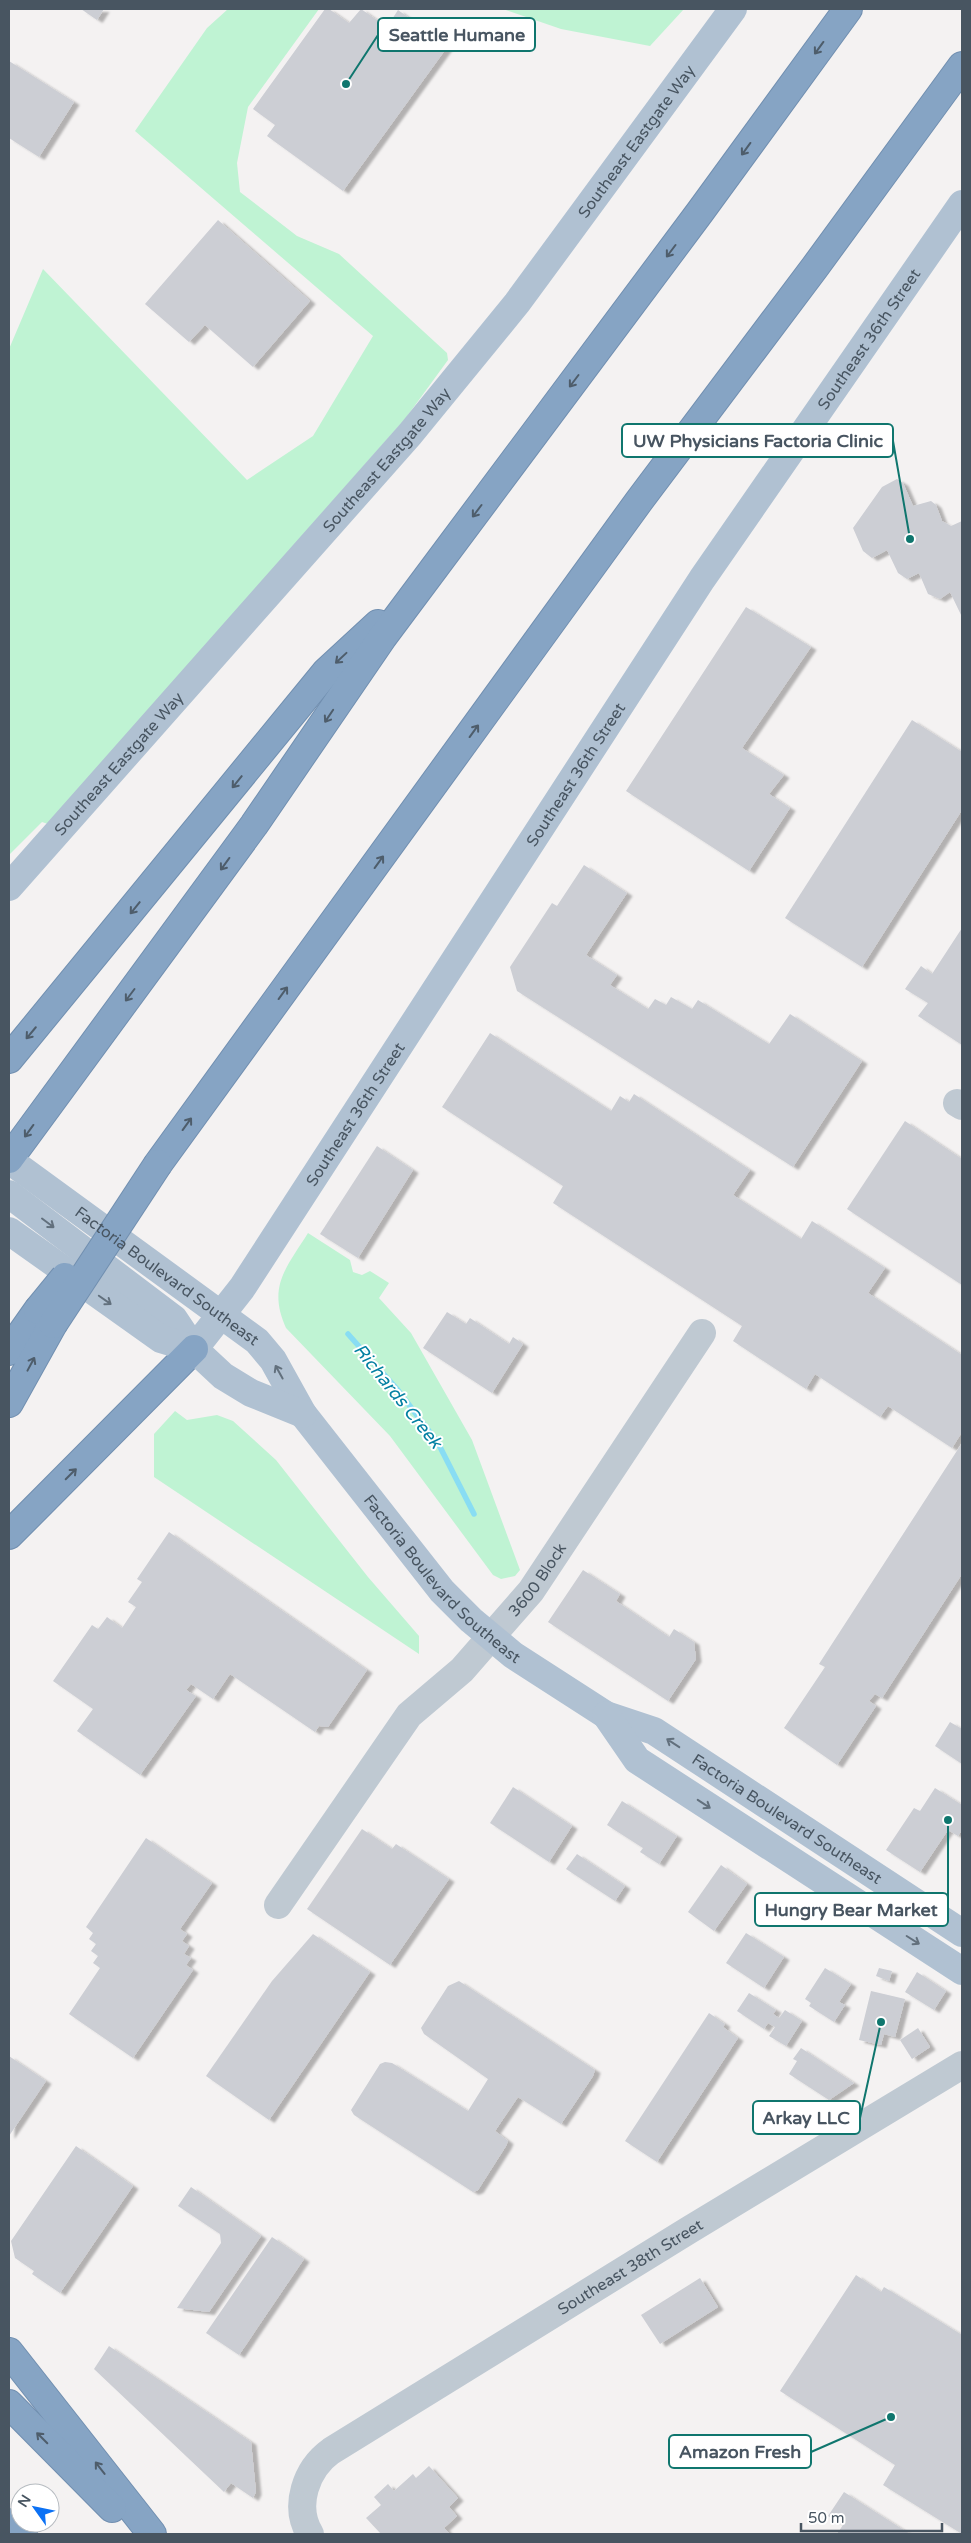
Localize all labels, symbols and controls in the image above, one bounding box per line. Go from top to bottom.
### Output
callout: Seattle Humane [378,18,535,51]
text: Seattle Humane [389,24,525,46]
one-way arrow [814,41,824,55]
street label: Southeast Eastgate Way [574,61,700,222]
one-way arrow [740,142,751,155]
one-way arrow [666,244,677,257]
street label: Southeast 36th Street [813,265,925,414]
one-way arrow [569,374,579,388]
street label: Southeast Eastgate Way [319,383,455,537]
callout: UW Physicians Factoria Clinic [622,424,893,457]
text: UW Physicians Factoria Clinic [633,430,884,452]
one-way arrow [471,504,482,517]
one-way arrow [335,652,348,664]
street label: Southeast Eastgate Way [50,688,188,840]
street label: Southeast 36th Street [522,699,630,850]
one-way arrow [323,709,334,723]
one-way arrow [469,724,479,738]
one-way arrow [232,775,243,788]
one-way arrow [374,855,384,869]
one-way arrow [220,857,231,870]
one-way arrow [129,902,140,915]
one-way arrow [278,986,288,1000]
one-way arrow [124,988,135,1002]
one-way arrow [25,1026,36,1039]
street label: Southeast 36th Street [302,1039,410,1190]
one-way arrow [182,1117,192,1131]
one-way arrow [24,1124,34,1138]
street label: Factoria Boulevard Southeast [71,1202,263,1350]
one-way arrow [41,1218,54,1229]
one-way arrow [98,1295,112,1305]
water label: Richards Creek [349,1339,448,1454]
one-way arrow [26,1356,36,1371]
one-way arrow [274,1365,284,1379]
one-way arrow [65,1468,77,1480]
street label: Factoria Boulevard Southeast [359,1491,524,1668]
street label: 3600 Block [504,1539,571,1621]
one-way arrow [666,1738,680,1748]
street label: Factoria Boulevard Southeast [688,1750,885,1889]
one-way arrow [697,1798,711,1809]
callout: Hungry Bear Market [755,1893,948,1926]
text: Hungry Bear Market [764,1899,938,1921]
one-way arrow [906,1935,920,1945]
callout: Arkay LLC [753,2101,860,2134]
text: Arkay LLC [762,2107,850,2129]
street label: Southeast 38th Street [554,2215,707,2320]
one-way arrow [36,2431,48,2444]
callout: Amazon Fresh [669,2435,811,2468]
text: Amazon Fresh [679,2441,801,2463]
one-way arrow [94,2462,105,2475]
north arrow [10,2483,60,2533]
text: N [14,2492,35,2511]
scale bar [801,2500,942,2532]
text: 50 m [808,2509,845,2527]

